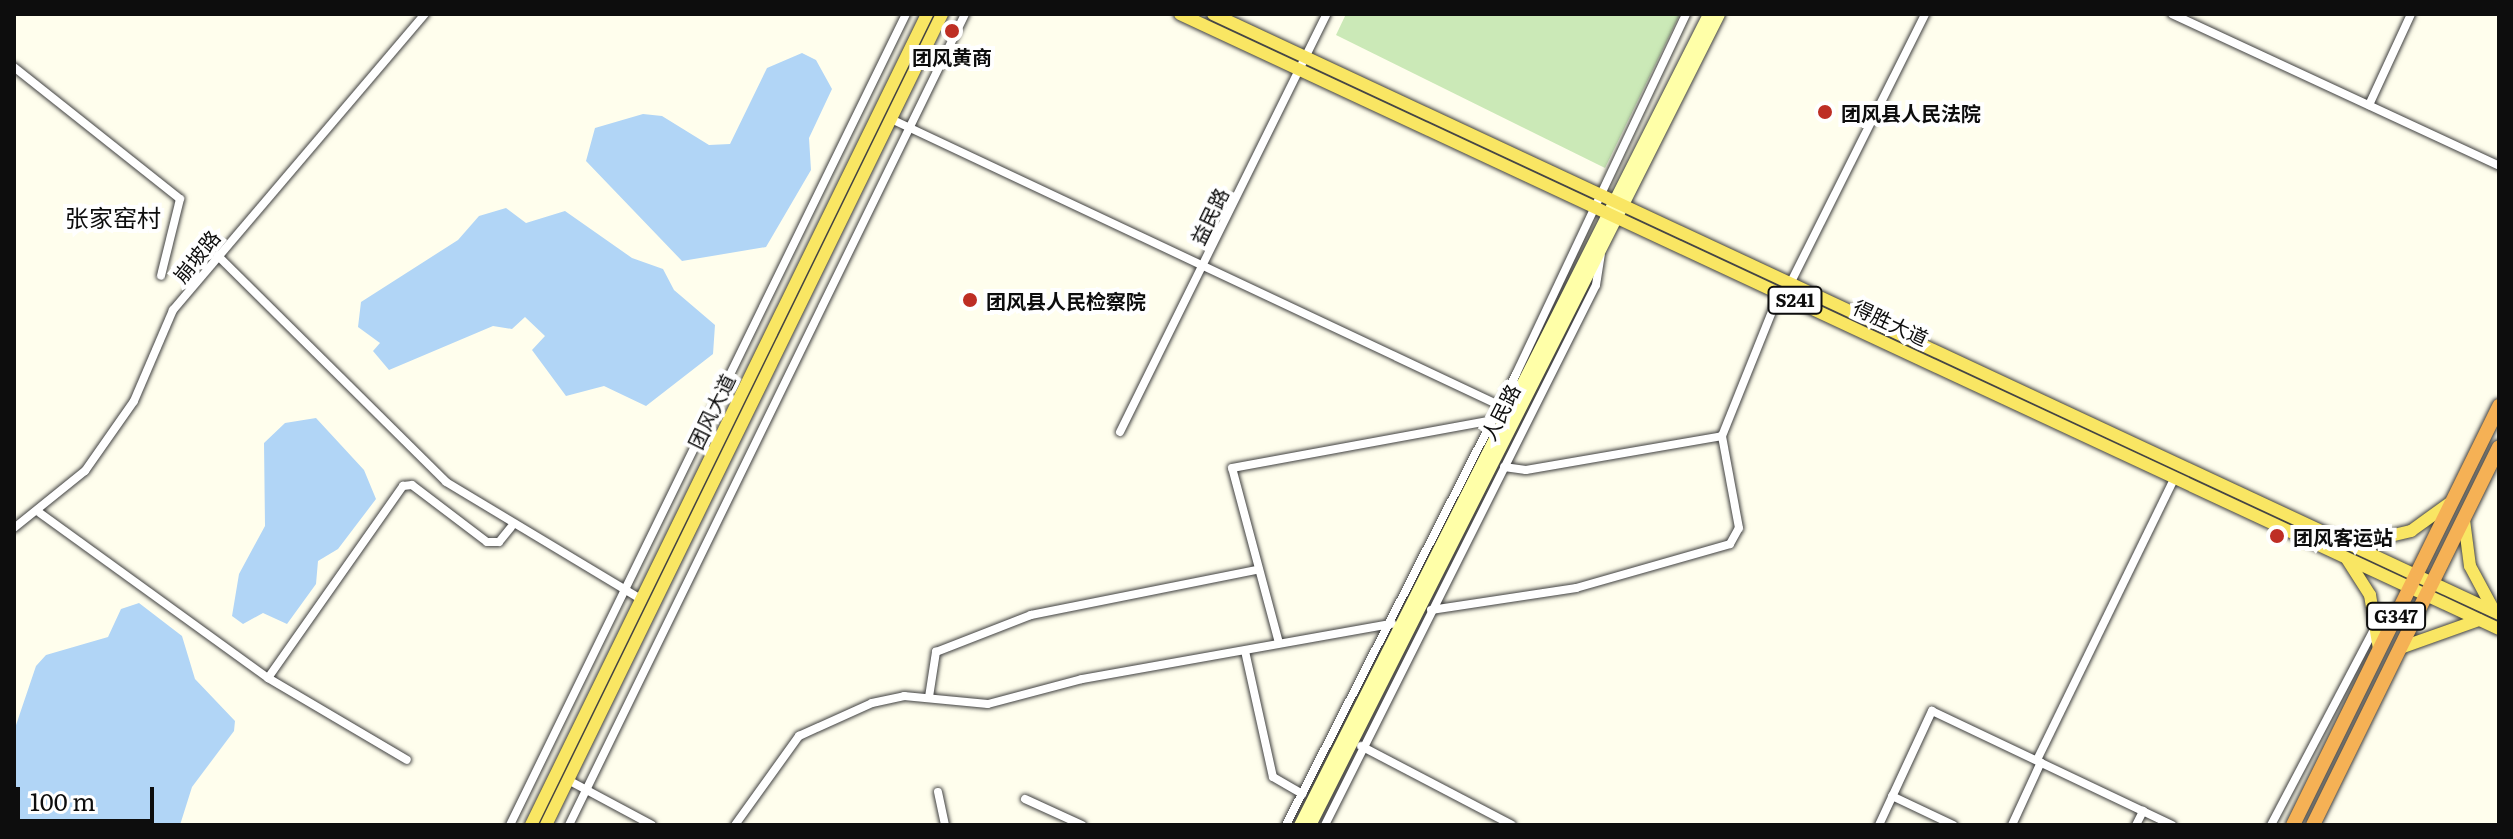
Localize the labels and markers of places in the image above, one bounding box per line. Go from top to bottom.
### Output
marker: 团风黄商 [943,22,961,40]
place label: 团风黄商 [912,44,992,68]
place label: 团风县人民法院 [1841,100,1981,124]
marker: 团风县人民法院 [1816,103,1834,121]
place label: 团风县人民检察院 [986,288,1146,312]
marker: 团风县人民检察院 [961,291,979,309]
place label: 团风客运站 [2293,524,2393,548]
marker: 团风客运站 [2268,527,2286,545]

